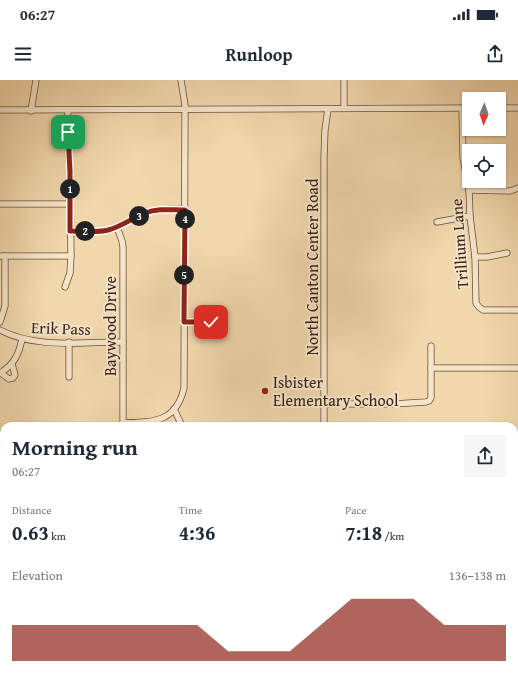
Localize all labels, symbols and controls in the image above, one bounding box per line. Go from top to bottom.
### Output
text: 06:27 [20,4,55,25]
text: Runloop [225,41,293,68]
icon: menu [12,43,34,65]
icon: share [484,43,506,65]
north arrow [462,92,506,136]
map controls [462,92,506,188]
pin [51,115,85,149]
icon: arrive [57,121,79,143]
button: locate [462,144,506,188]
street label: North Canton Center Road [300,178,324,355]
pin: 1 [60,179,80,199]
text: 1 [67,181,73,197]
street label: Trillium Lane [444,198,474,290]
pin: 3 [129,206,149,226]
text: 3 [136,208,142,224]
pin: 4 [175,209,195,229]
text: 4 [182,211,188,227]
pin: 2 [75,221,95,241]
text: 2 [82,223,88,239]
pin: 5 [174,265,194,285]
text: 5 [181,267,187,283]
street label: Baywood Drive [98,276,122,376]
pin [194,305,228,339]
icon: check [200,311,222,333]
street label: Erik Pass [31,315,91,341]
place label: Isbister Elementary School [273,370,399,412]
marker: Isbister Elementary School [260,386,270,396]
text: Morning run [12,431,138,463]
button: share [464,435,506,477]
text: 06:27 [12,462,40,481]
text: Distance [12,502,51,518]
text: Time [179,502,202,518]
text: Pace [345,502,366,518]
text: 0.63 [12,518,49,547]
text: 4:36 [179,518,215,547]
text: 7:18 [345,518,382,547]
text: km [49,528,66,544]
text: /km [382,528,404,544]
text: Elevation [12,566,63,585]
text: 136–138 m [449,566,506,585]

